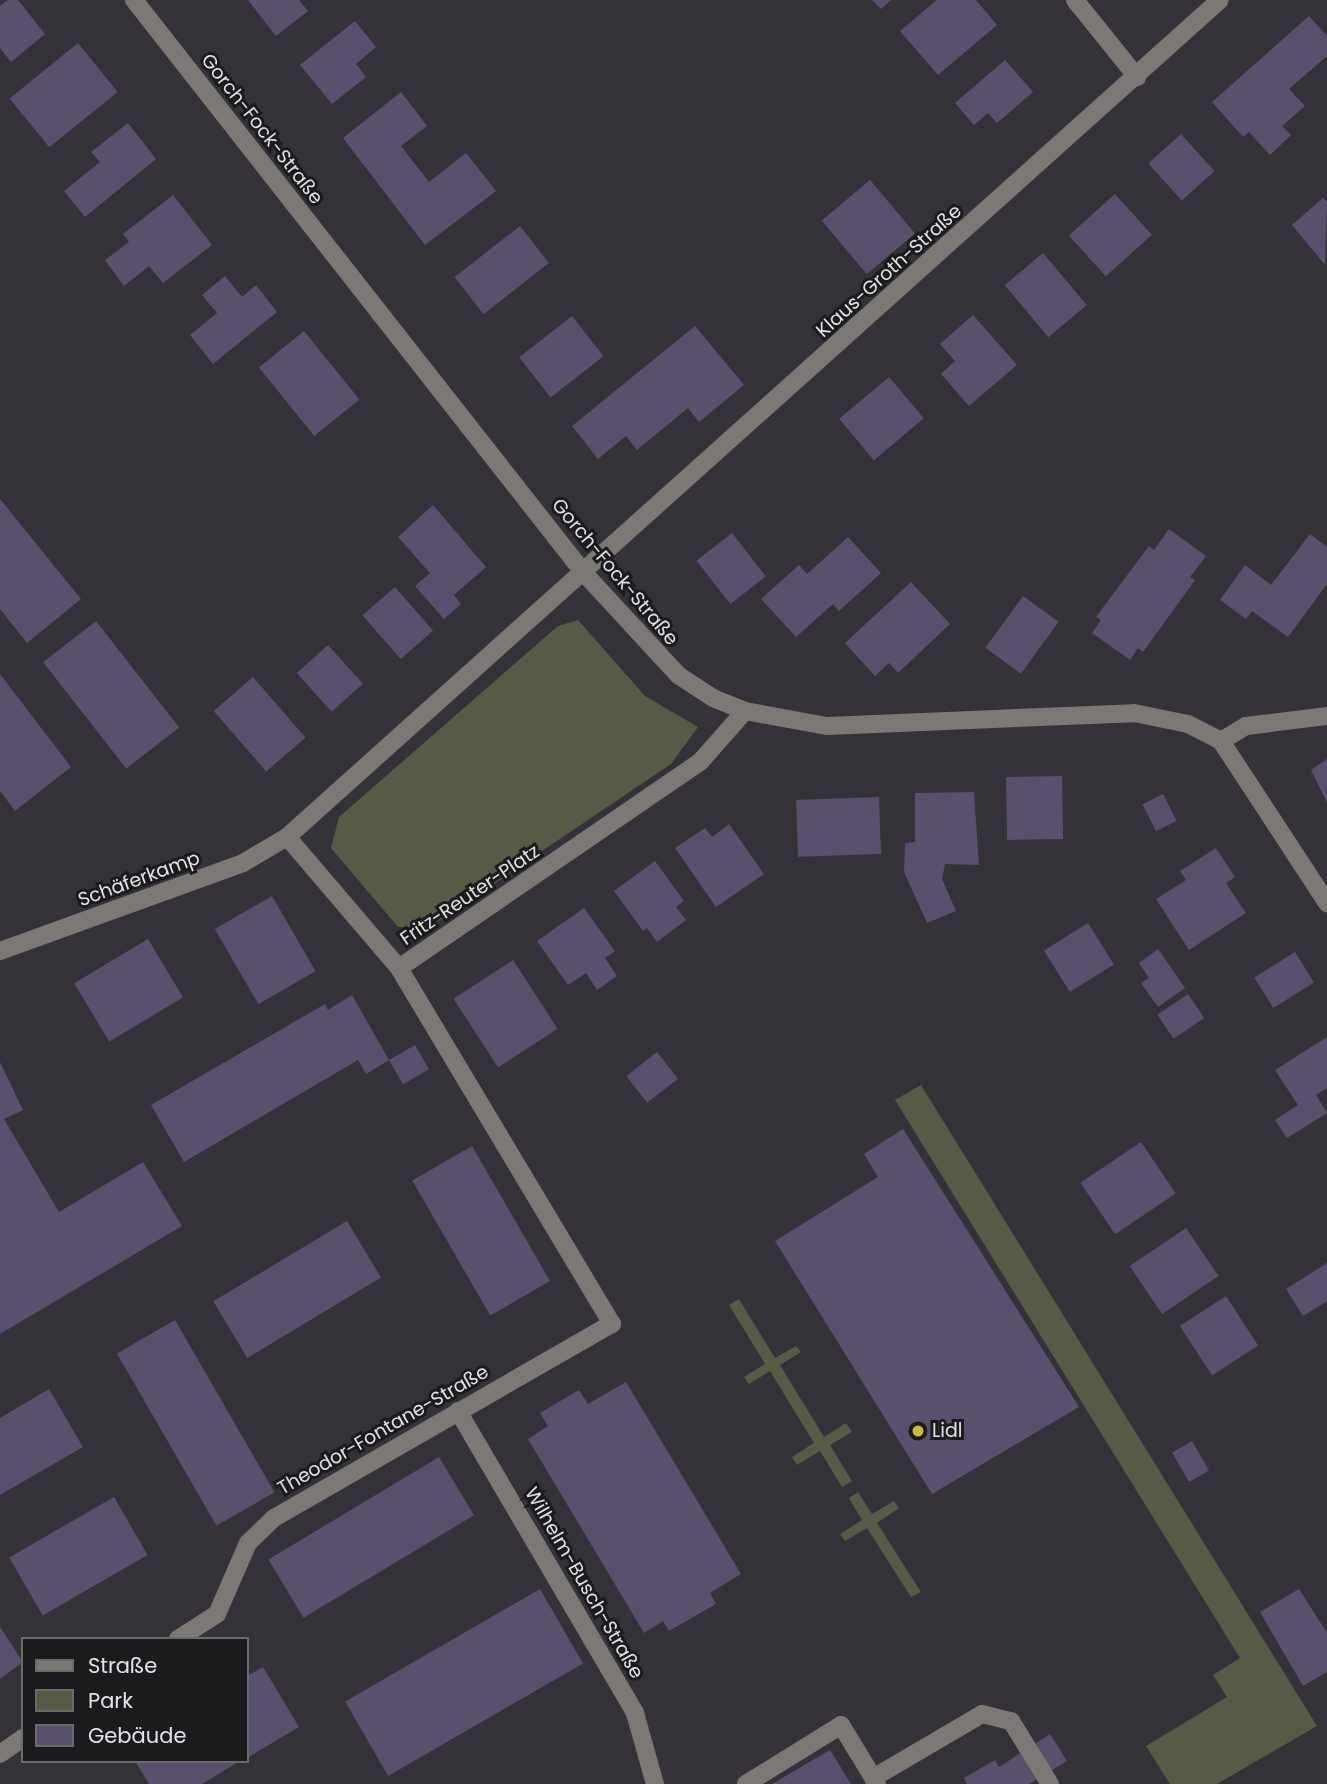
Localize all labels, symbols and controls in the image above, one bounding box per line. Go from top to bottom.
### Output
street label: Gorch-Fock-Straße [196,49,328,209]
street label: Klaus-Groth-Straße [812,200,966,342]
street label: Gorch-Fock-Straße [547,494,683,650]
street label: Fritz-Reuter-Platz [396,840,544,950]
street label: Schäferkamp [75,846,203,912]
street label: Theodor-Fontane-Straße [273,1360,493,1500]
place label: Lidl [932,1420,962,1442]
marker: Lidl [910,1423,926,1439]
street label: Wilhelm-Busch-Straße [520,1483,648,1683]
legend [21,1637,248,1763]
text: Straße [88,1651,157,1680]
text: Park [88,1686,133,1715]
text: Gebäude [88,1721,186,1750]

